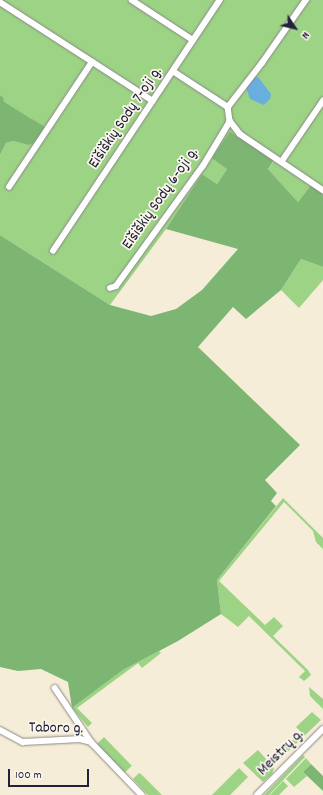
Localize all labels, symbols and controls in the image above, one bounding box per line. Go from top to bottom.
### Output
north arrow [275,8,315,48]
text: N [297,28,313,42]
street label: Eišiškių Sodų 7-oji g. [85,64,167,172]
street label: Eišiškių Sodų 6-oji g. [119,144,203,254]
street label: Taboro g. [29,719,83,739]
street label: Meistrų g. [254,726,308,780]
scale bar [10,761,91,787]
text: 100 m [15,767,42,784]

